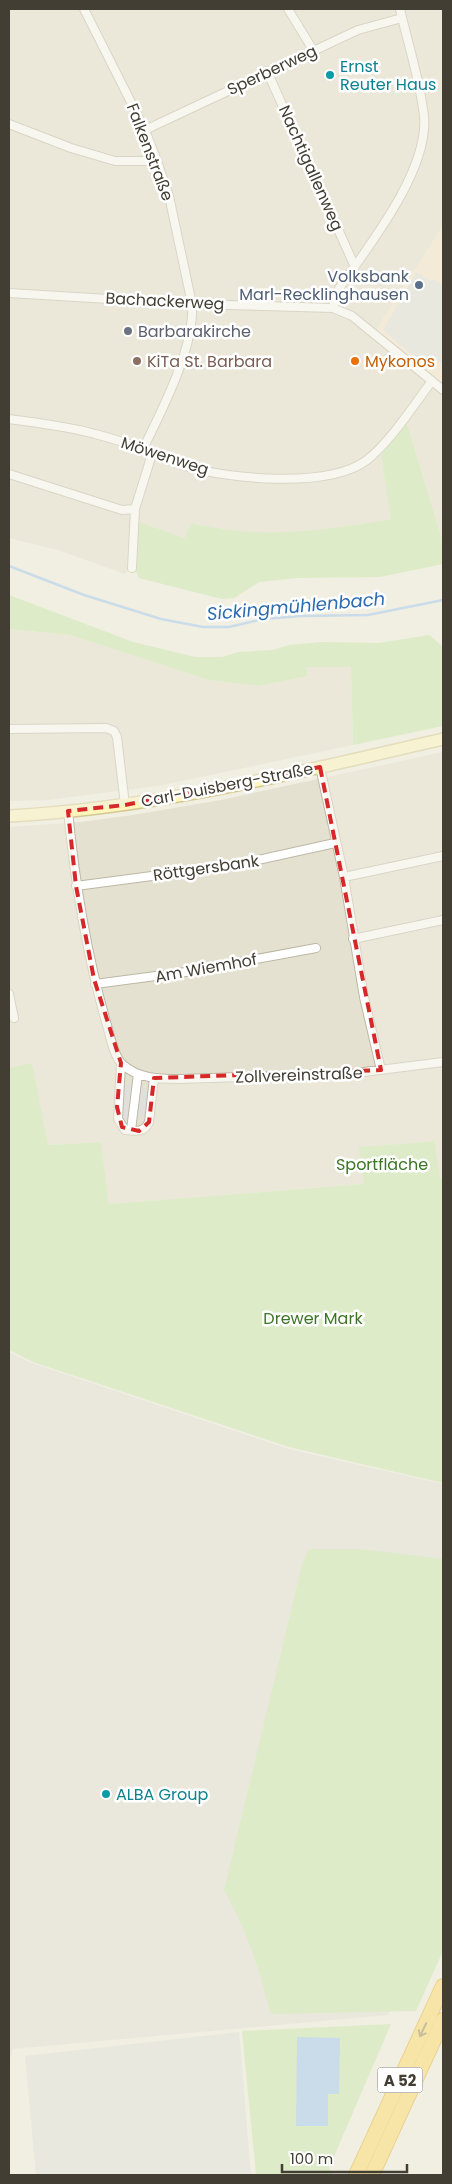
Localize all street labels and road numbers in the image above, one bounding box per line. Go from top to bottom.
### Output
street label: Sperberweg [223,39,321,101]
street label: Falkenstraße [121,100,179,204]
street label: Nachtigallenweg [273,102,349,234]
street label: Bachackerweg [105,286,225,316]
street label: Möwenweg [118,431,212,481]
street label: Carl-Duisberg-Straße [139,757,315,813]
street label: Röttgersbank [152,849,261,887]
street label: Am Wiemhof [153,948,259,988]
street label: Zollvereinstraße [235,1061,363,1089]
road number: A 52 [378,2068,422,2092]

